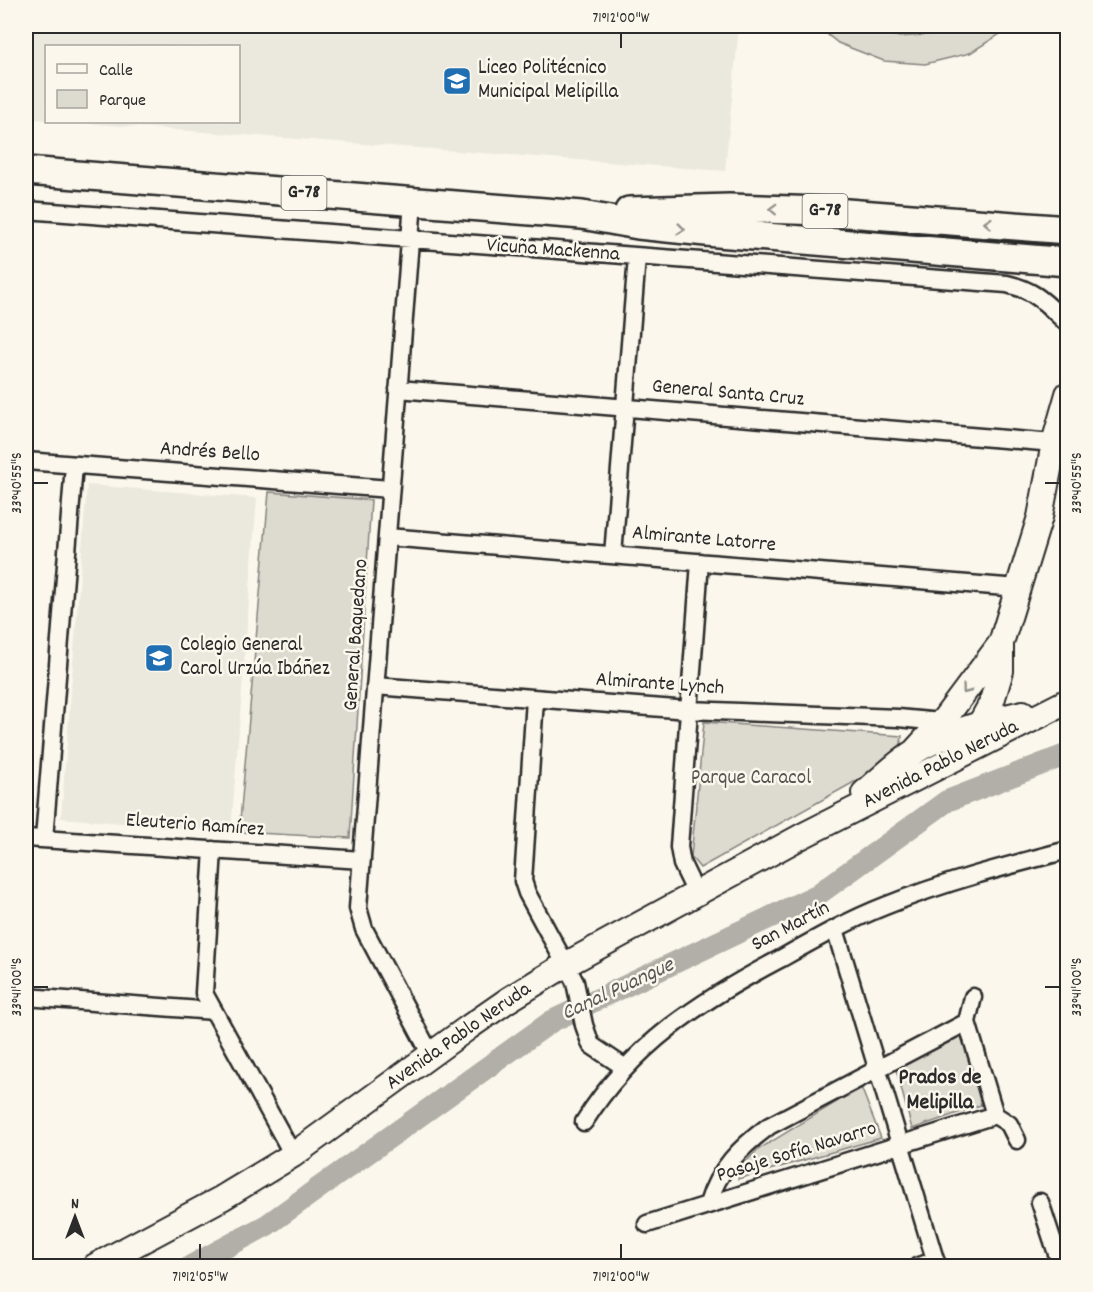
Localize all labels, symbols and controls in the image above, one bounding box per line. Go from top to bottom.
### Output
text: 71°12'00"W [593,8,650,30]
legend [45,45,240,123]
place label: Liceo Politécnico Municipal Melipilla [478,54,619,108]
text: Calle [99,59,133,84]
school or university icon: Liceo Politécnico Municipal Melipilla [441,65,473,97]
text: Parque [99,89,146,114]
road number: G-78 [282,176,326,210]
road number: G-78 [802,194,848,228]
one-way arrow [768,203,777,216]
one-way arrow [984,217,993,230]
one-way arrow [677,223,686,235]
street label: Vicuña Mackenna [485,231,622,271]
street label: General Santa Cruz [651,372,805,416]
street label: Andrés Bello [159,435,261,471]
text: 33°40'55"S [7,452,29,514]
text: 33°40'55"S [1067,452,1089,514]
street label: Almirante Latorre [631,519,777,561]
street label: General Baquedano [337,558,377,712]
place label: Colegio General Carol Urzúa Ibáñez [180,631,330,685]
school or university icon: Colegio General Carol Urzúa Ibáñez [143,642,175,674]
street label: Almirante Lynch [595,666,725,704]
one-way arrow [962,683,973,694]
street label: Avenida Pablo Neruda [858,712,1025,817]
park label: Parque Caracol [691,764,811,794]
street label: Eleuterio Ramírez [125,806,265,846]
street label: San Martín [746,894,836,960]
water label: Canal Puangue [557,950,680,1030]
text: 33°41'00"S [7,958,29,1016]
text: 33°41'00"S [1067,958,1089,1016]
street label: Avenida Pablo Neruda [380,975,539,1098]
district label: Prados de Melipilla [899,1063,982,1119]
street label: Pasaje Sofía Navarro [713,1114,881,1192]
north arrow [45,1187,105,1247]
text: N [71,1193,79,1216]
text: 71°12'05"W [172,1267,228,1289]
text: 71°12'00"W [593,1267,650,1289]

